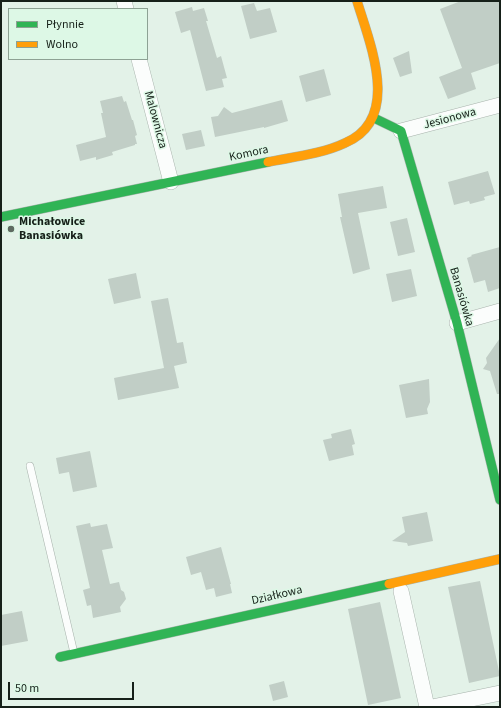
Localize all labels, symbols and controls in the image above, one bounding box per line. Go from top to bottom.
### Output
legend [8,8,148,60]
text: Płynnie [46,16,84,33]
text: Wolno [46,36,78,53]
street label: Malownicza [140,90,170,150]
street label: Jesionowa [422,105,478,133]
street label: Komora [228,143,270,165]
place label: Michałowice Banasiówka [19,215,85,243]
marker: Michałowice Banasiówka [6,224,16,234]
street label: Banasiówka [446,266,476,328]
street label: Działkowa [250,583,304,609]
scale bar [10,674,136,700]
text: 50 m [15,680,39,697]

